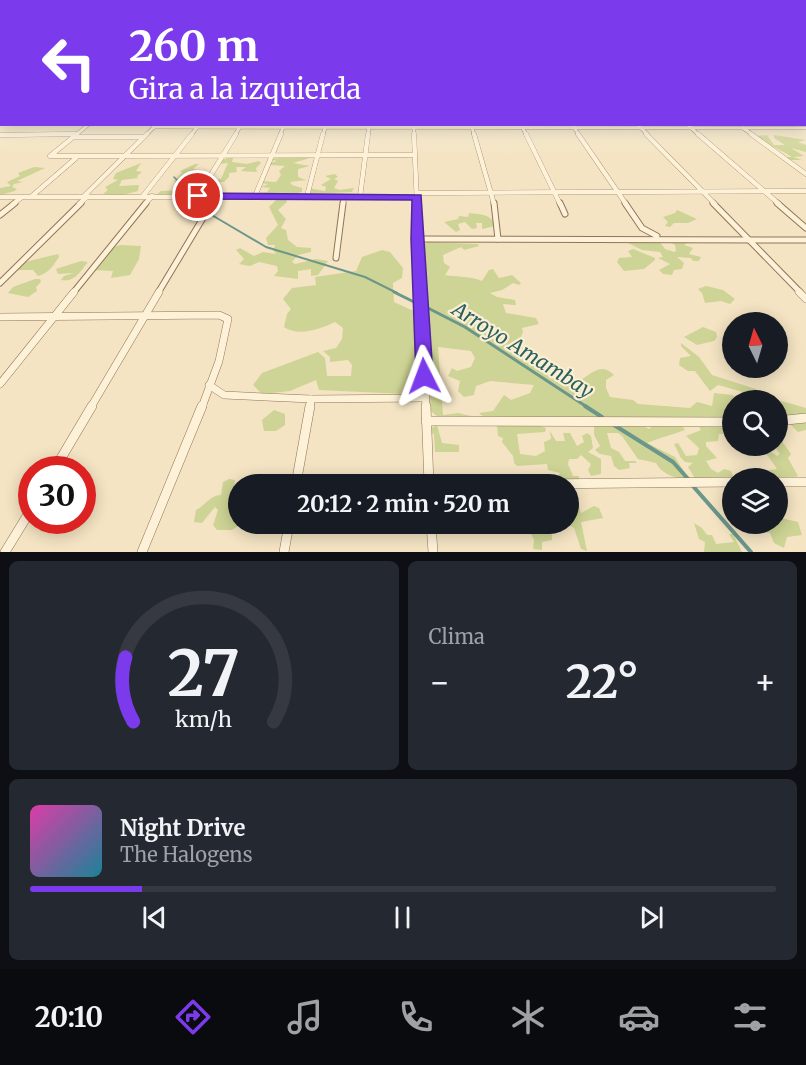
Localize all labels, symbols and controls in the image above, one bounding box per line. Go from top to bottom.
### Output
text: 260 m [129,20,259,72]
icon: left [30,24,108,102]
text: Gira a la izquierda [129,72,361,106]
pin [172,170,223,221]
icon: arrive [181,179,214,212]
water label: Arroyo Amambay [446,295,599,403]
north arrow [722,312,788,378]
map controls [722,312,788,534]
position arrow [392,344,456,408]
button: search [722,390,788,456]
speed limit sign: 30 [18,456,96,534]
button: layers [722,468,788,534]
text: 20:12 · 2 min · 520 m [297,490,510,518]
text: Clima [429,624,485,649]
text: 27 [168,635,240,713]
text: 22° [566,654,639,710]
text: − [429,662,451,703]
text: + [754,662,776,703]
text: km/h [175,707,232,734]
text: Night Drive [120,814,245,842]
text: The Halogens [120,842,252,867]
icon: previous [138,901,171,934]
icon: pause [386,901,419,934]
icon: next [635,901,668,934]
icon: directions [172,996,214,1038]
icon: music [284,996,326,1038]
icon: phone [395,996,437,1038]
icon: climate [507,996,549,1038]
icon: car [618,996,660,1038]
icon: filters [729,996,771,1038]
text: 20:10 [35,1000,103,1034]

